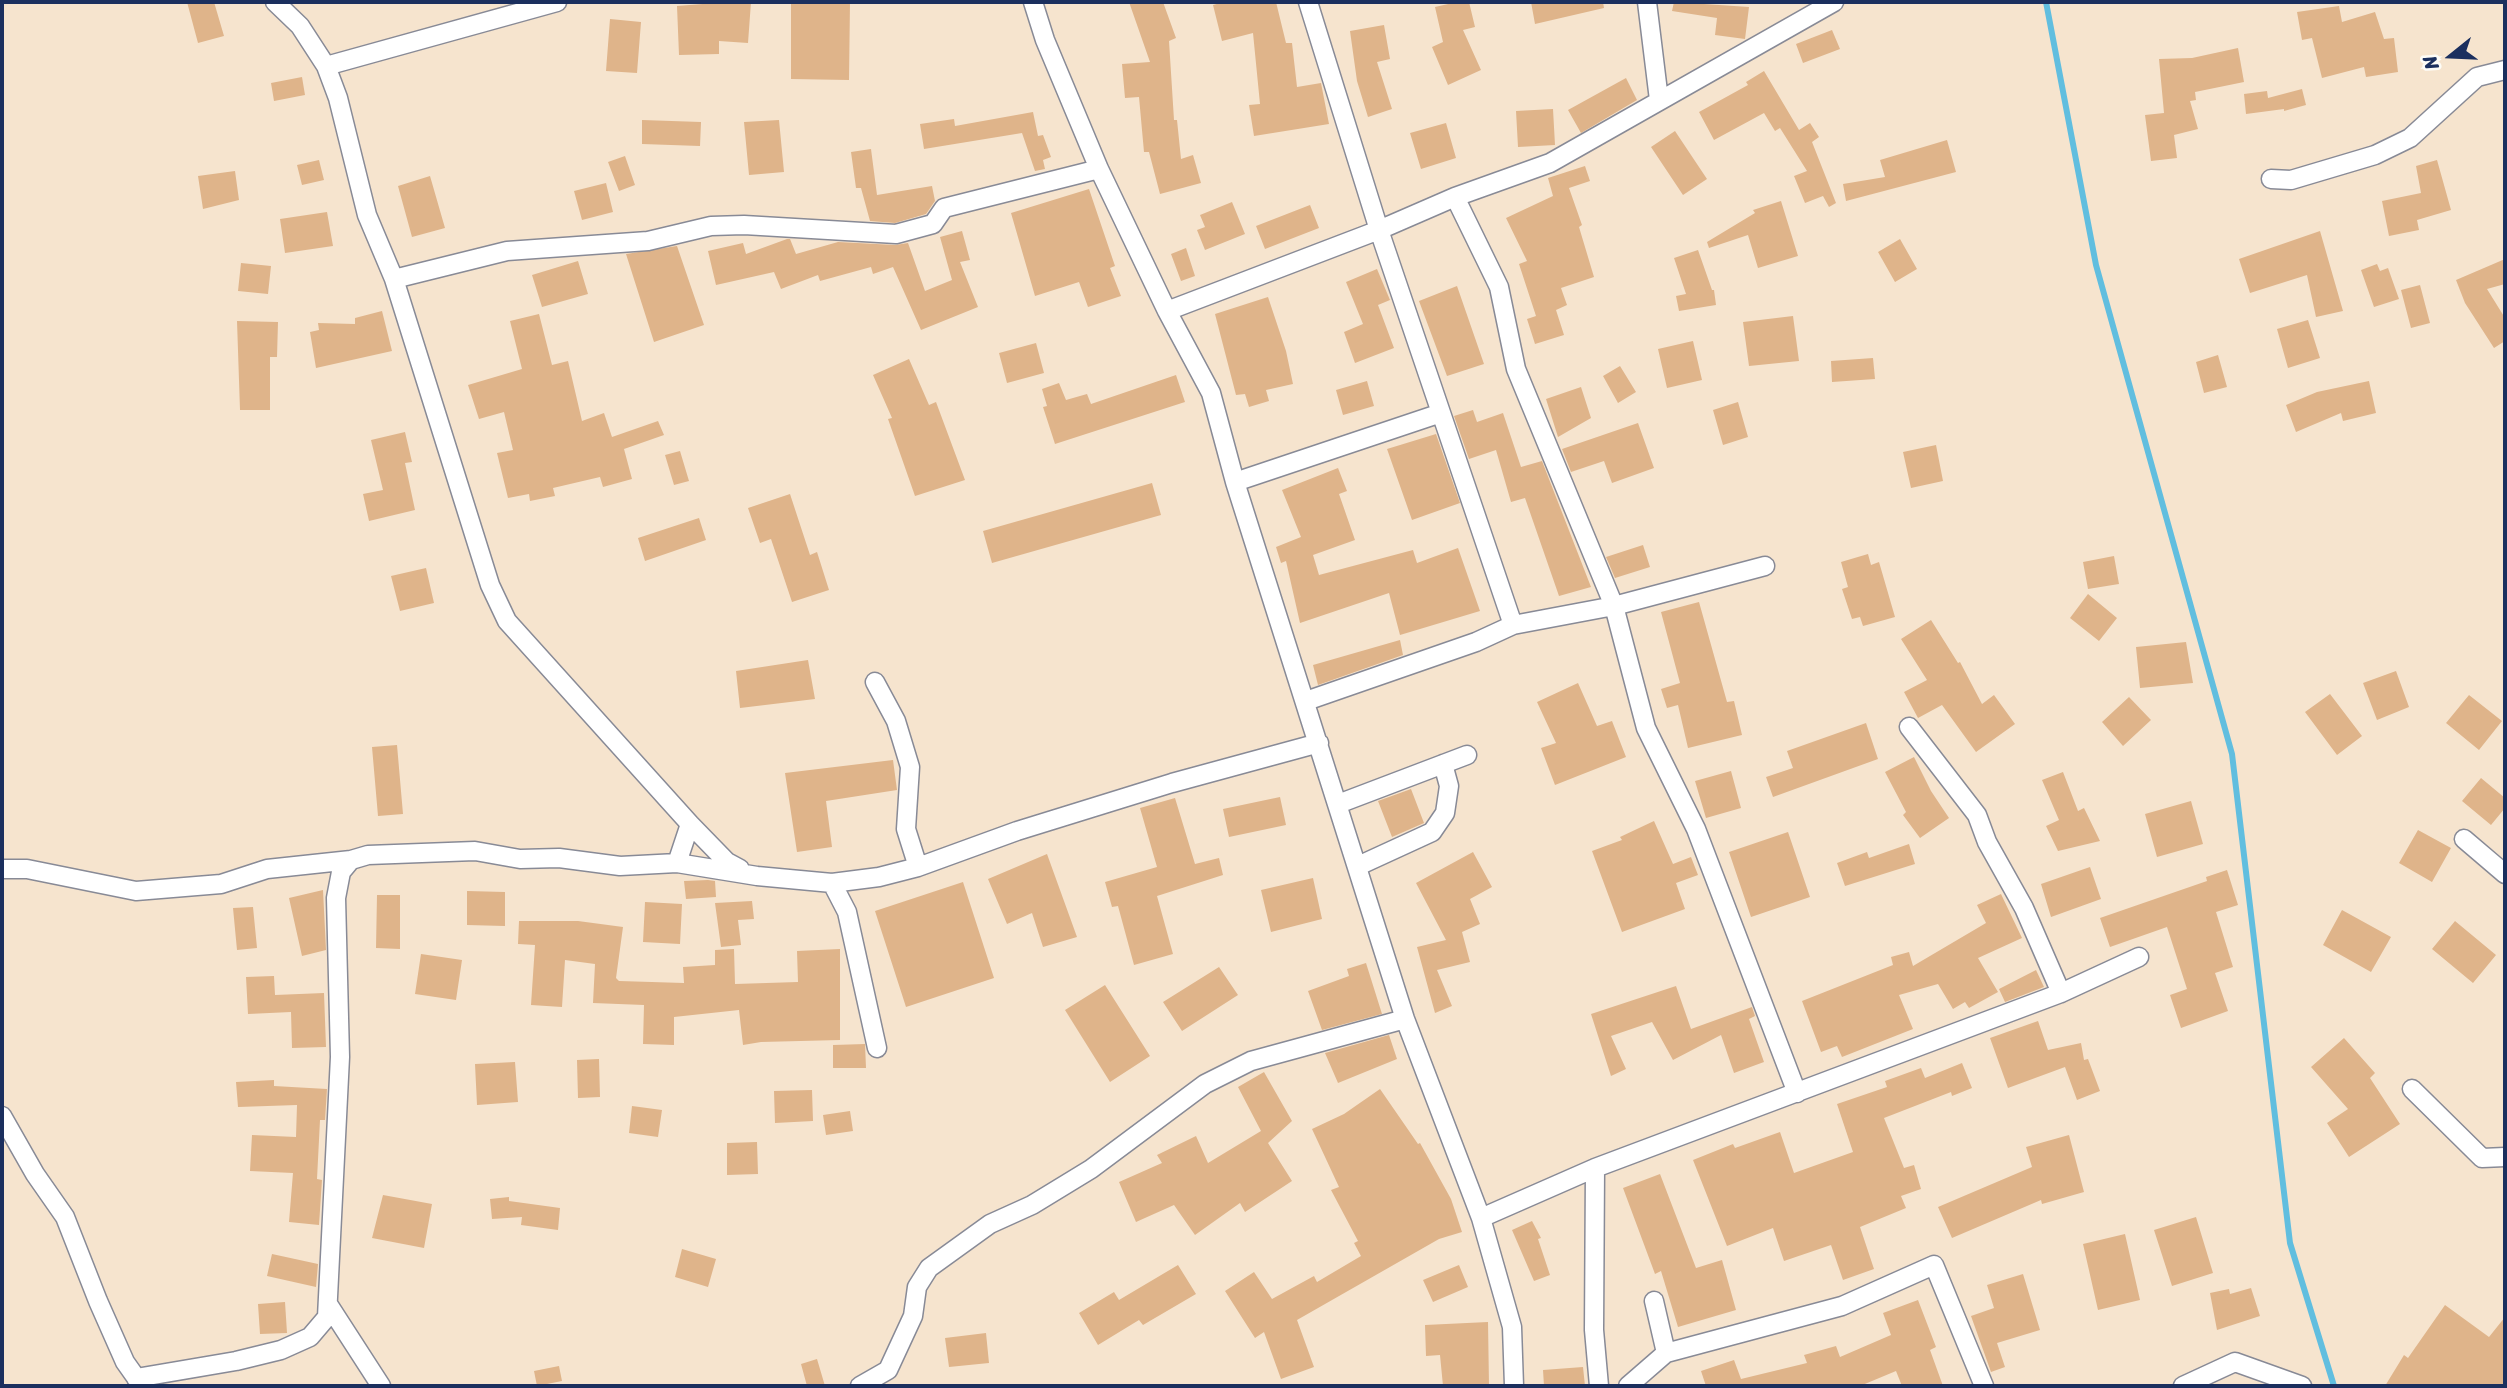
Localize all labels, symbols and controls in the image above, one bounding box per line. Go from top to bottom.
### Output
north arrow [2416,21,2486,91]
text: N [2413,51,2448,74]

